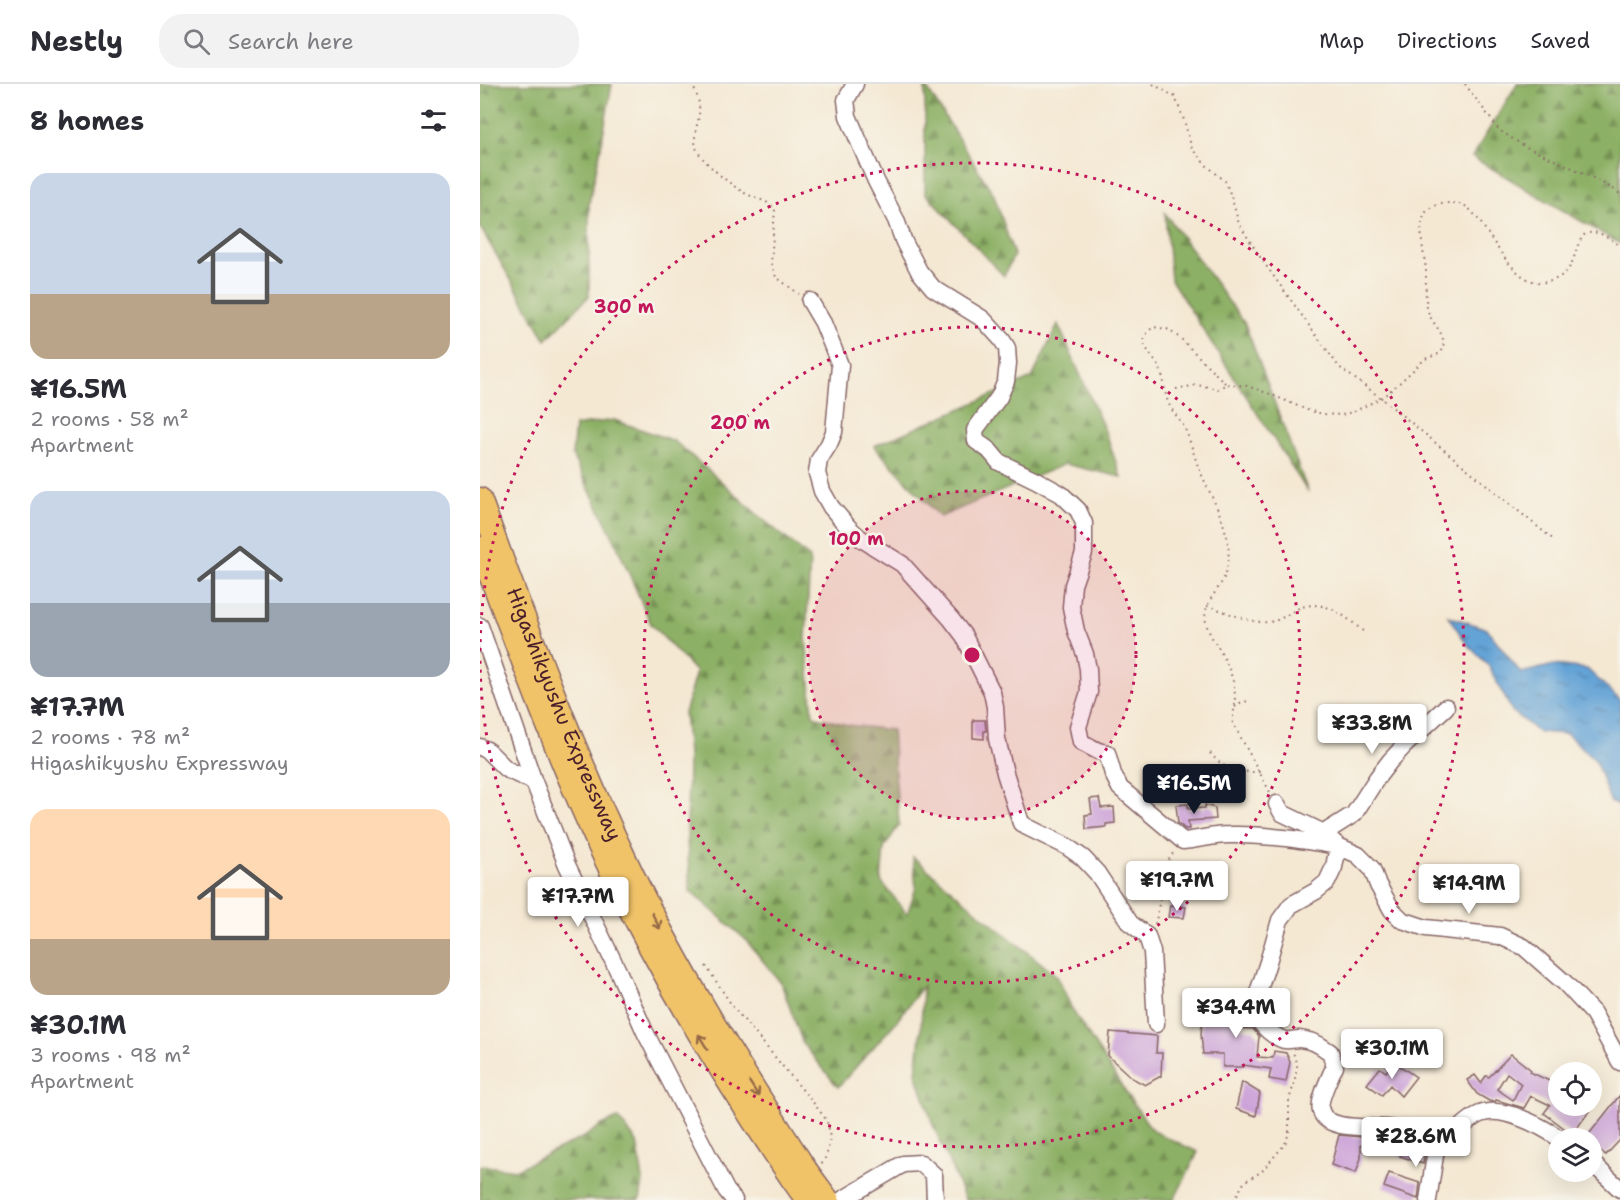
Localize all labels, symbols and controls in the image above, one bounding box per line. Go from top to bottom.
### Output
search box [159,14,579,68]
text: Nestly [30,22,123,60]
icon: search [180,25,213,58]
text: Search here [228,27,354,56]
text: Map [1319,27,1364,55]
text: Directions [1397,27,1497,55]
text: Saved [1530,27,1590,55]
text: 8 homes [30,103,144,138]
icon: filters [417,104,450,137]
icon: home [186,212,294,320]
text: 300 m [594,295,655,319]
text: ¥16.5M [30,371,127,406]
text: 2 rooms · 58 m² [30,406,189,432]
text: 200 m [710,411,771,435]
text: Apartment [30,432,134,458]
text: 100 m [828,527,884,551]
icon: home [186,530,294,638]
street label: Higashikyushu Expressway [500,583,629,845]
centre of rings [962,645,982,665]
text: ¥17.7M [30,689,125,724]
pin: ¥33.8M [1323,704,1421,755]
text: ¥33.8M [1332,710,1412,736]
text: 2 rooms · 78 m² [30,724,190,750]
text: Higashikyushu Expressway [30,750,288,776]
pin: ¥16.5M [1145,764,1243,815]
text: ¥16.5M [1157,770,1231,796]
icon: home [186,848,294,956]
pin: ¥19.7M [1128,861,1226,912]
pin: ¥14.9M [1420,864,1518,915]
text: ¥19.7M [1140,867,1214,893]
text: ¥14.9M [1433,870,1505,896]
pin: ¥17.7M [529,877,627,928]
text: ¥17.7M [542,883,614,909]
one-way arrow [651,911,662,929]
pin: ¥34.4M [1187,988,1285,1039]
text: ¥34.4M [1196,994,1276,1020]
text: ¥30.1M [30,1007,126,1042]
pin: ¥30.1M [1343,1029,1441,1080]
one-way arrow [697,1034,709,1051]
text: ¥30.1M [1355,1035,1429,1061]
text: 3 rooms · 98 m² [30,1042,191,1068]
map controls [1548,1062,1602,1182]
button: locate [1548,1062,1602,1116]
text: Apartment [30,1068,134,1094]
one-way arrow [747,1081,760,1098]
pin: ¥28.6M [1367,1117,1465,1168]
text: ¥28.6M [1375,1123,1457,1149]
button: layers [1548,1128,1602,1182]

